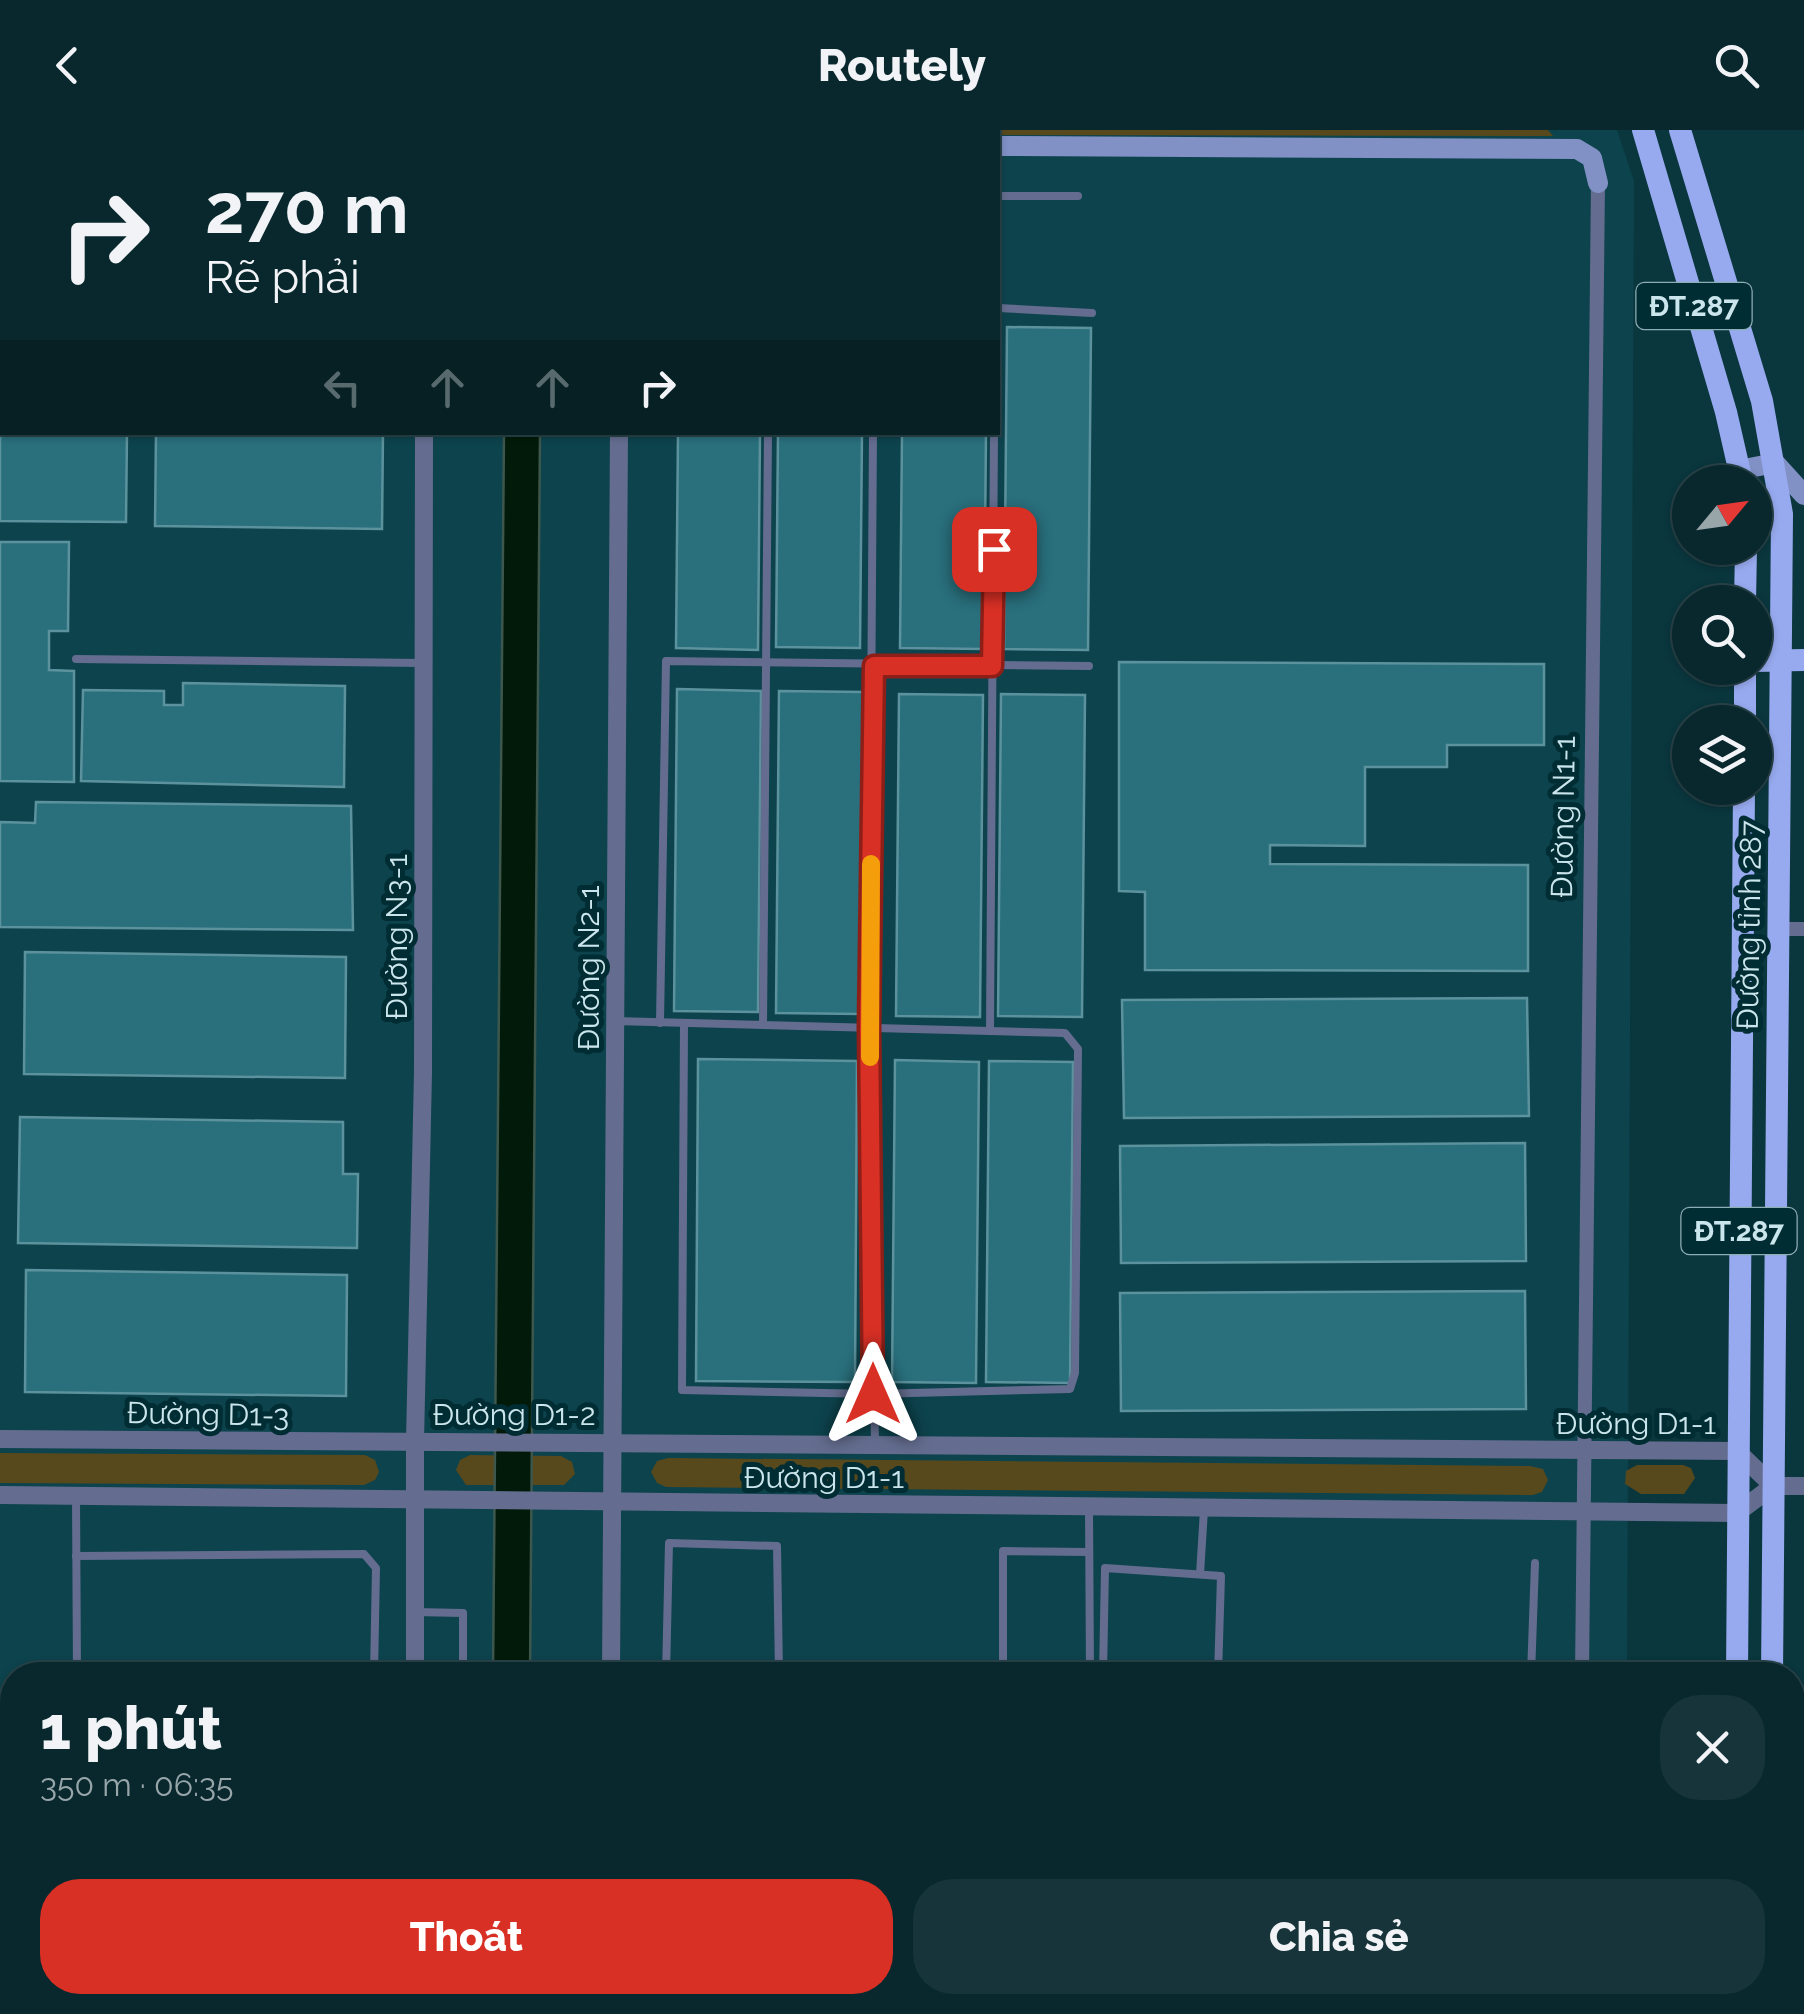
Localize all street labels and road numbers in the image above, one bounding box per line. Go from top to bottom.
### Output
road number: ĐT.287 [1636,283,1752,329]
street label: Đường N1-1 [1544,736,1582,898]
street label: Đường tỉnh 287 [1730,820,1768,1030]
street label: Đường N3-1 [379,854,414,1020]
street label: Đường N2-1 [571,885,606,1051]
road number: ĐT.287 [1682,1208,1796,1254]
street label: Đường D1-3 [126,1395,290,1433]
street label: Đường D1-2 [432,1397,596,1432]
street label: Đường D1-1 [1556,1406,1716,1441]
street label: Đường D1-1 [744,1460,904,1495]

